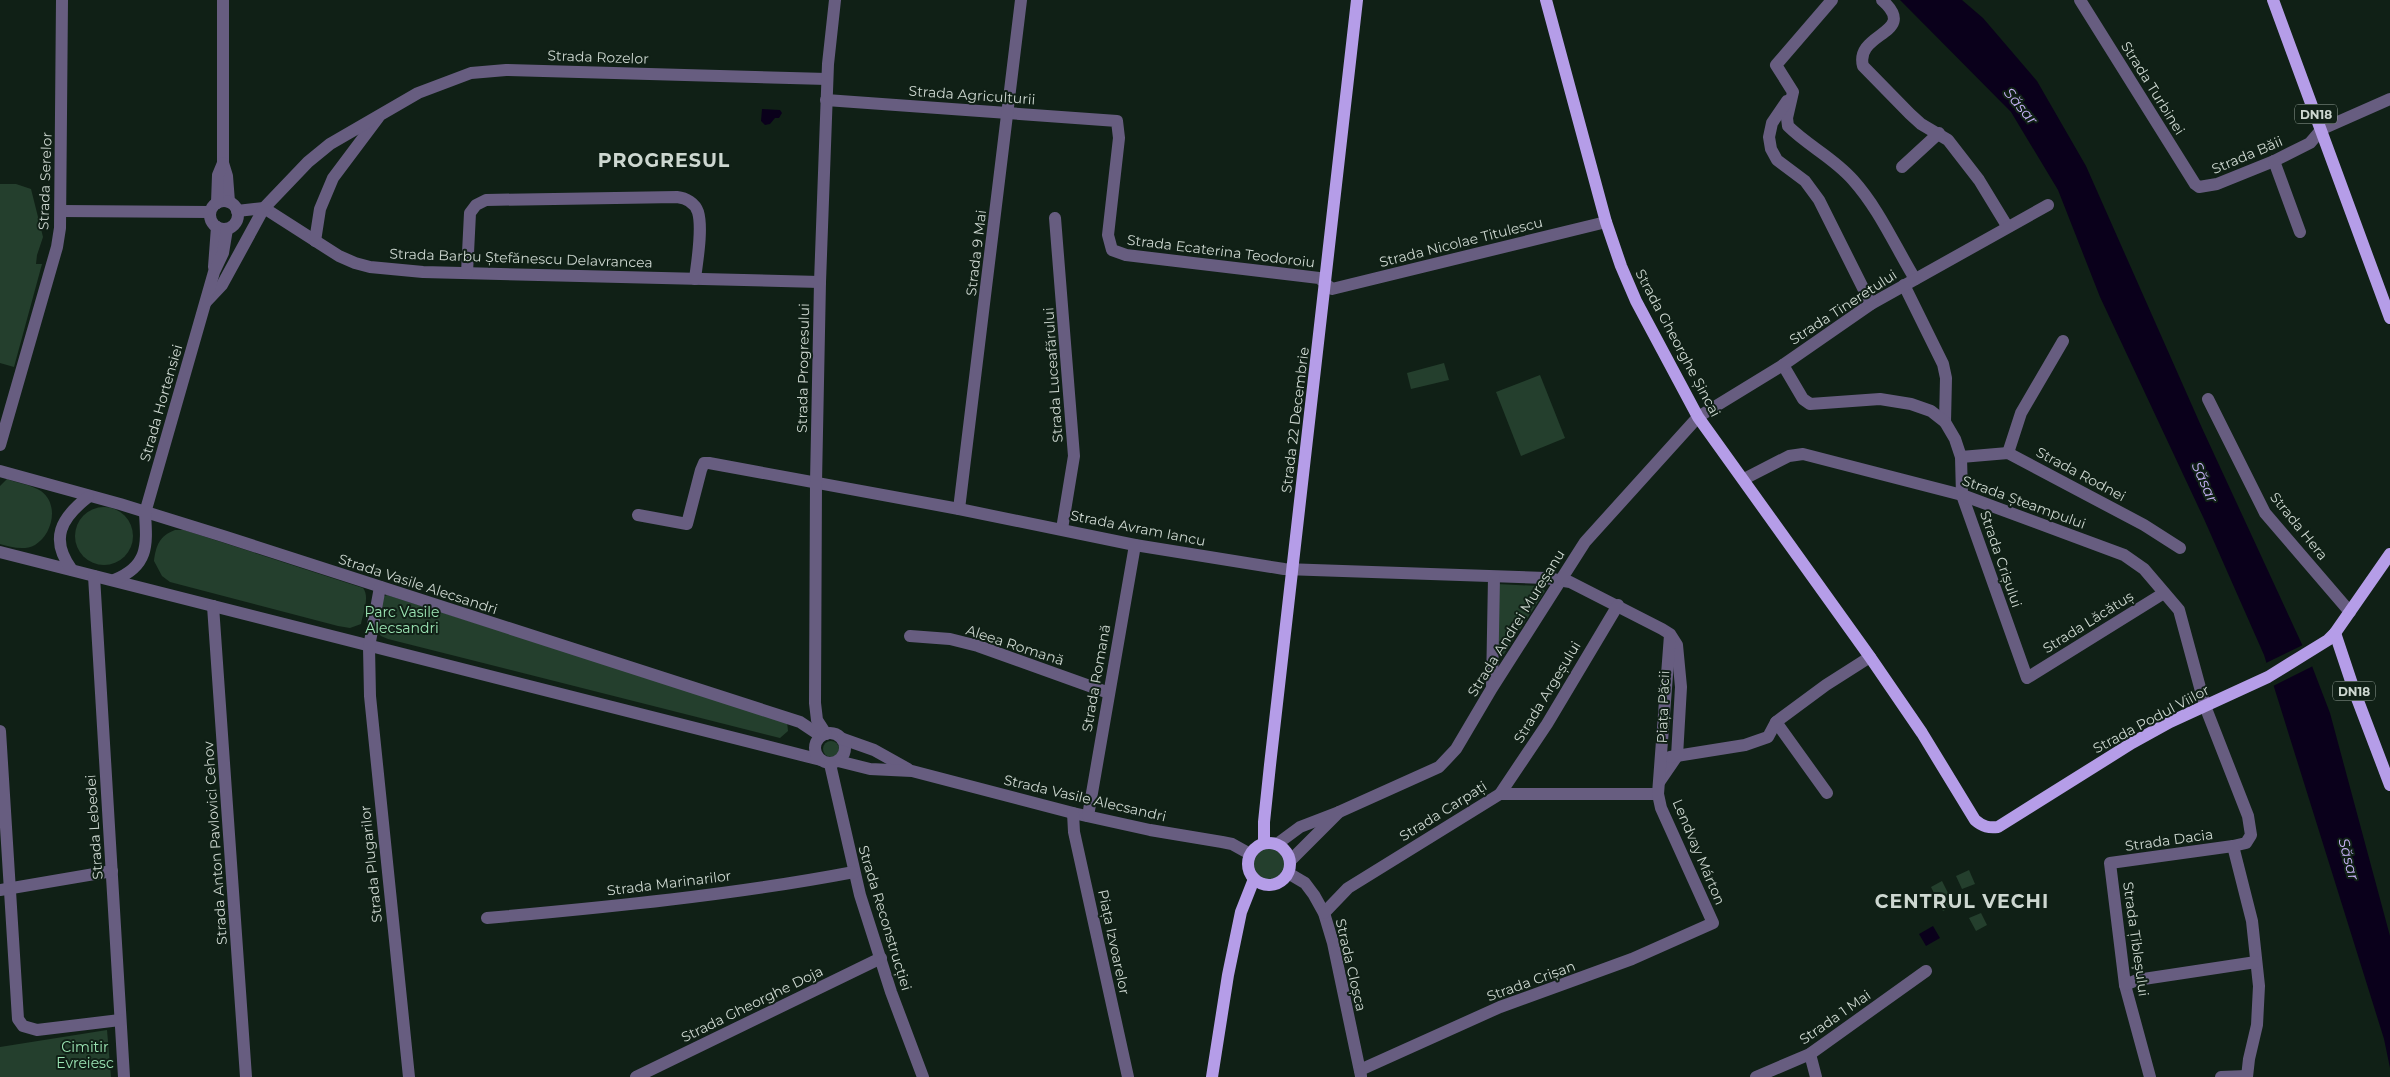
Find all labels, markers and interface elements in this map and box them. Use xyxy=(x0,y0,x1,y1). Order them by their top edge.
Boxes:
street label: Strada Turbinei xyxy=(2117,38,2189,138)
street label: Strada Rozelor xyxy=(547,46,649,68)
street label: Strada Agriculturii xyxy=(908,82,1036,108)
water label: Săsar xyxy=(2000,83,2043,129)
road number: DN18 xyxy=(2295,105,2337,124)
street label: Strada Serelor xyxy=(34,131,56,230)
street label: Strada Băii xyxy=(2209,132,2285,178)
district label: PROGRESUL xyxy=(598,149,730,172)
street label: Strada 9 Mai xyxy=(962,209,990,297)
street label: Strada Nicolae Titulescu xyxy=(1377,213,1545,271)
street label: Strada Ecaterina Teodoroiu xyxy=(1126,231,1316,271)
street label: Strada Barbu Ștefănescu Delavrancea xyxy=(389,244,653,273)
street label: Strada Gheorghe Șincai xyxy=(1630,266,1725,420)
street label: Strada Tineretului xyxy=(1786,266,1900,348)
street label: Strada Progresului xyxy=(793,303,813,433)
street label: Strada Luceafărului xyxy=(1039,307,1067,443)
street label: Strada Hortensiei xyxy=(136,342,186,464)
street label: Strada 22 Decembrie xyxy=(1277,346,1313,494)
street label: Strada Rodnei xyxy=(2033,443,2129,505)
water label: Săsar xyxy=(2188,459,2223,506)
street label: Strada Șteampului xyxy=(1959,471,2088,534)
street label: Strada Hera xyxy=(2266,488,2332,564)
street label: Strada Avram Iancu xyxy=(1069,506,1207,550)
street label: Strada Crișului xyxy=(1975,508,2026,610)
street label: Strada Andrei Mureșanu xyxy=(1463,546,1570,700)
street label: Strada Vasile Alecsandri xyxy=(336,550,500,618)
street label: Strada Lăcătuș xyxy=(2039,587,2137,658)
park label: Parc Vasile Alecsandri xyxy=(364,603,440,637)
street label: Aleea Romană xyxy=(964,621,1066,669)
street label: Strada Romană xyxy=(1078,623,1114,733)
street label: Strada Argeșului xyxy=(1509,638,1585,747)
street label: Piața Păcii xyxy=(1653,670,1674,744)
street label: Strada Podul Viilor xyxy=(2090,681,2213,757)
road number: DN18 xyxy=(2333,681,2375,700)
street label: Strada Anton Pavlovici Cehov xyxy=(199,740,231,945)
street label: Strada Vasile Alecsandri xyxy=(1002,771,1168,825)
street label: Strada Lebedei xyxy=(81,774,107,880)
street label: Strada Carpați xyxy=(1396,777,1491,846)
street label: Lendvay Márton xyxy=(1669,796,1729,908)
street label: Strada Plugarilor xyxy=(356,804,386,923)
street label: Strada Dacia xyxy=(2124,825,2214,855)
water label: Săsar xyxy=(2334,836,2364,883)
street label: Strada Reconstrucției xyxy=(853,843,916,993)
street label: Strada Marinarilor xyxy=(606,866,733,900)
street label: Strada Țibleșului xyxy=(2118,880,2153,998)
street label: Piața Izvoarelor xyxy=(1093,888,1134,997)
district label: CENTRUL VECHI xyxy=(1875,890,2049,913)
street label: Strada Cloșca xyxy=(1331,917,1370,1013)
street label: Strada Crișan xyxy=(1484,957,1578,1006)
street label: Strada Gheorghe Doja xyxy=(678,962,826,1046)
street label: Strada 1 Mai xyxy=(1796,986,1874,1048)
park label: Cimitir Evreiesc xyxy=(56,1038,114,1072)

